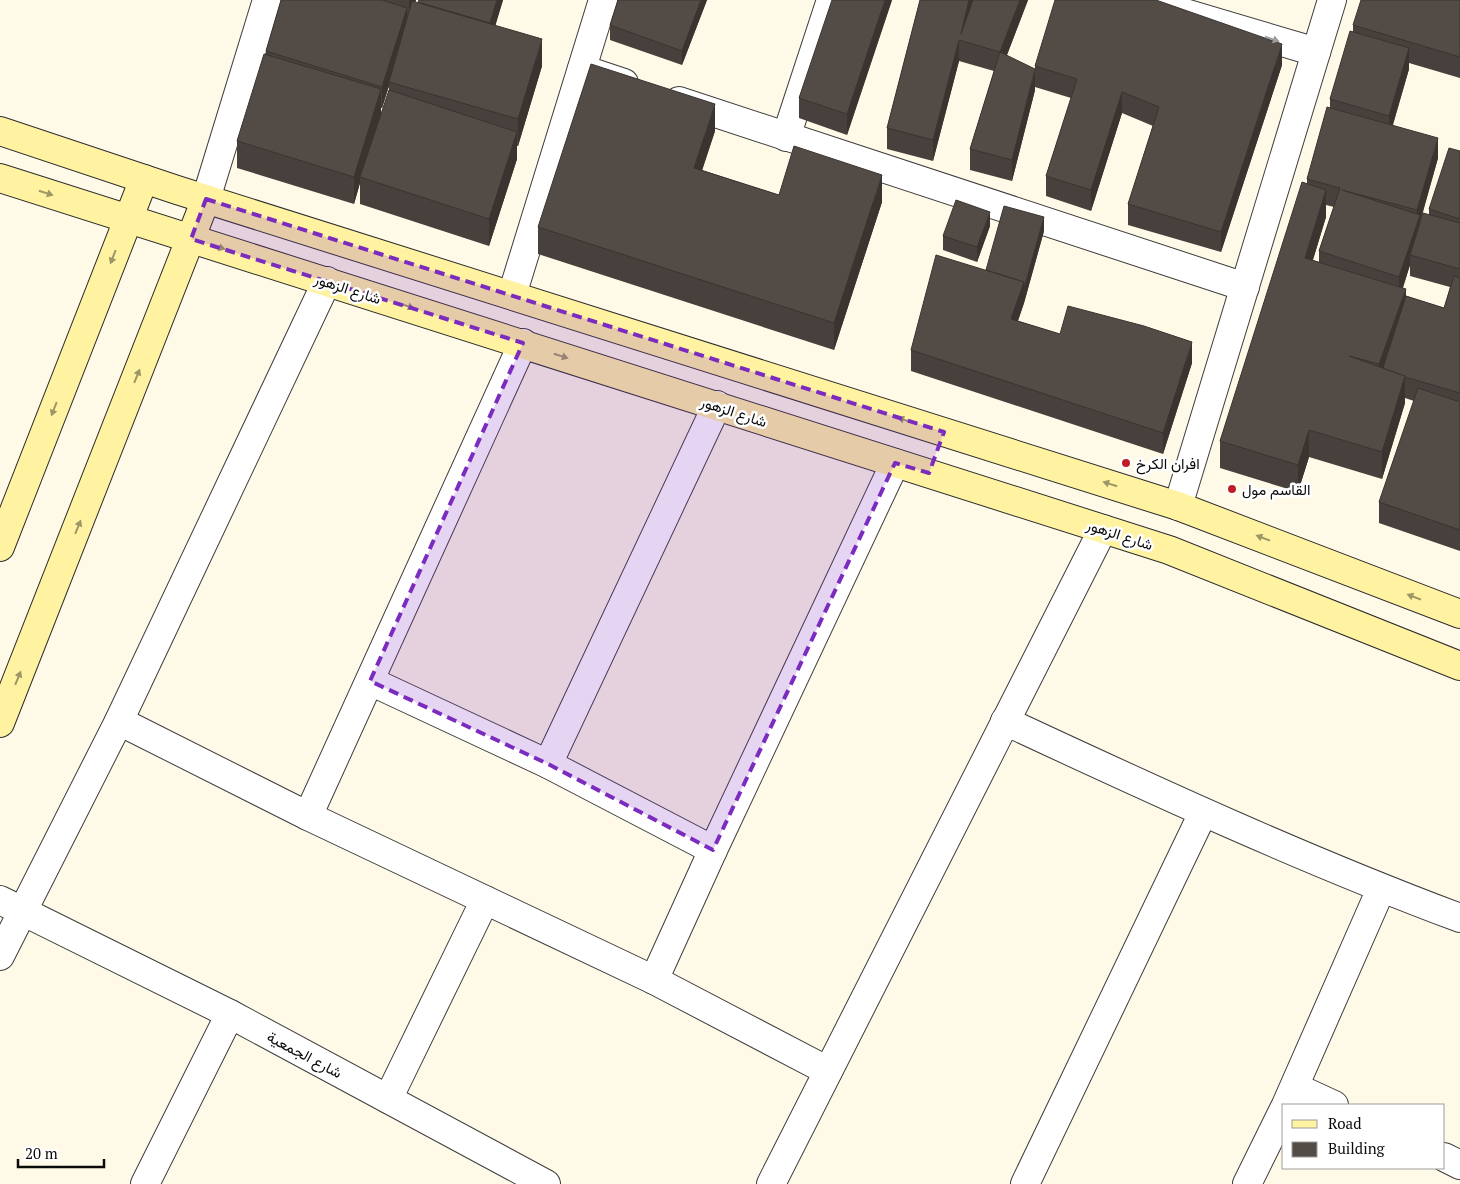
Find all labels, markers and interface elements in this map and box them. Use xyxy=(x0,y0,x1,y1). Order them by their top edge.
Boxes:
one-way arrow xyxy=(1264,36,1279,44)
one-way arrow xyxy=(39,190,54,198)
one-way arrow xyxy=(211,244,226,252)
one-way arrow xyxy=(109,250,117,265)
street label: شارع الزهور xyxy=(311,268,384,310)
one-way arrow xyxy=(399,303,414,311)
one-way arrow xyxy=(554,352,569,360)
one-way arrow xyxy=(133,368,141,383)
street label: شارع الزهور xyxy=(697,391,770,433)
one-way arrow xyxy=(50,402,58,417)
one-way arrow xyxy=(897,415,912,423)
place label: افران الكرخ xyxy=(1136,453,1200,475)
marker: افران الكرخ xyxy=(1120,457,1132,469)
place label: القاسم مول xyxy=(1242,479,1310,500)
one-way arrow xyxy=(1102,480,1117,488)
marker: القاسم مول xyxy=(1226,483,1238,495)
street label: شارع الزهور xyxy=(1083,514,1156,556)
one-way arrow xyxy=(74,520,82,534)
one-way arrow xyxy=(1256,534,1270,542)
one-way arrow xyxy=(1407,592,1422,600)
one-way arrow xyxy=(14,670,22,685)
street label: شارع الجمعية xyxy=(263,1026,346,1084)
legend xyxy=(1282,1104,1445,1169)
text: Road xyxy=(1328,1113,1361,1133)
scale bar xyxy=(18,1136,104,1168)
text: Building xyxy=(1328,1138,1386,1158)
text: 20 m xyxy=(25,1143,58,1163)

